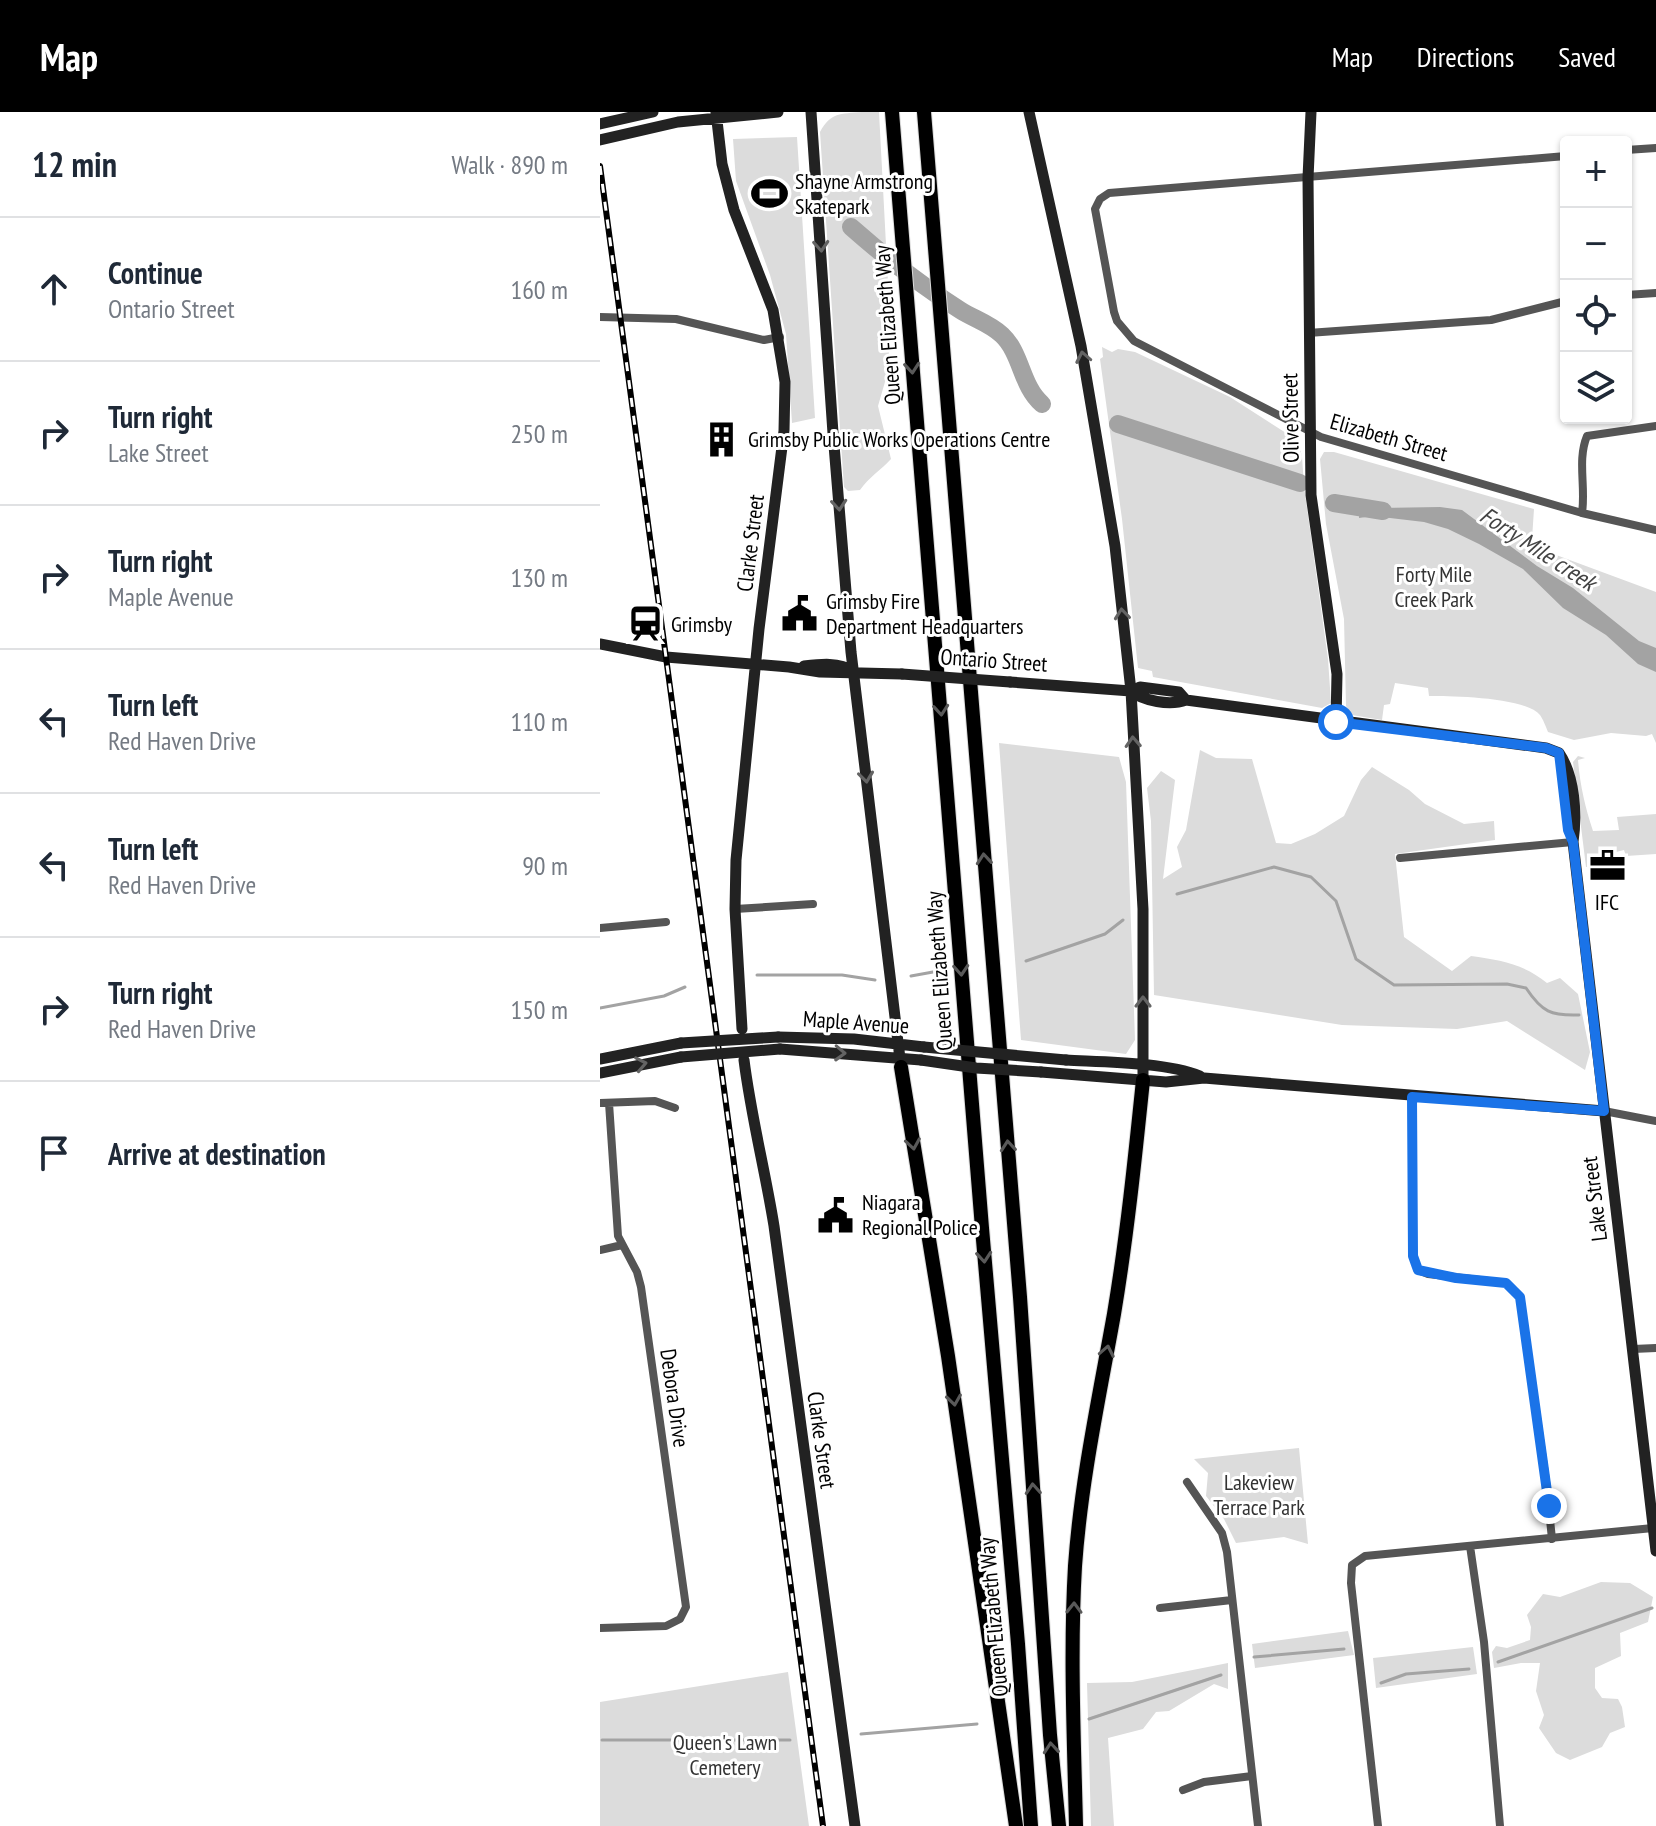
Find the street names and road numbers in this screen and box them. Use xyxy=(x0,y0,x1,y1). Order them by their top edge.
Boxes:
street label: Queen Elizabeth Way xyxy=(867,244,907,406)
street label: Olive Street xyxy=(1275,373,1305,463)
street label: Elizabeth Street xyxy=(1327,407,1451,467)
street label: Clarke Street xyxy=(730,493,770,593)
street label: Ontario Street xyxy=(940,642,1048,678)
street label: Queen Elizabeth Way xyxy=(919,890,959,1052)
street label: Maple Avenue xyxy=(802,1004,910,1040)
street label: Lake Street xyxy=(1575,1155,1613,1243)
street label: Debora Drive xyxy=(654,1347,696,1449)
street label: Clarke Street xyxy=(801,1390,843,1490)
street label: Queen Elizabeth Way xyxy=(972,1535,1014,1698)

